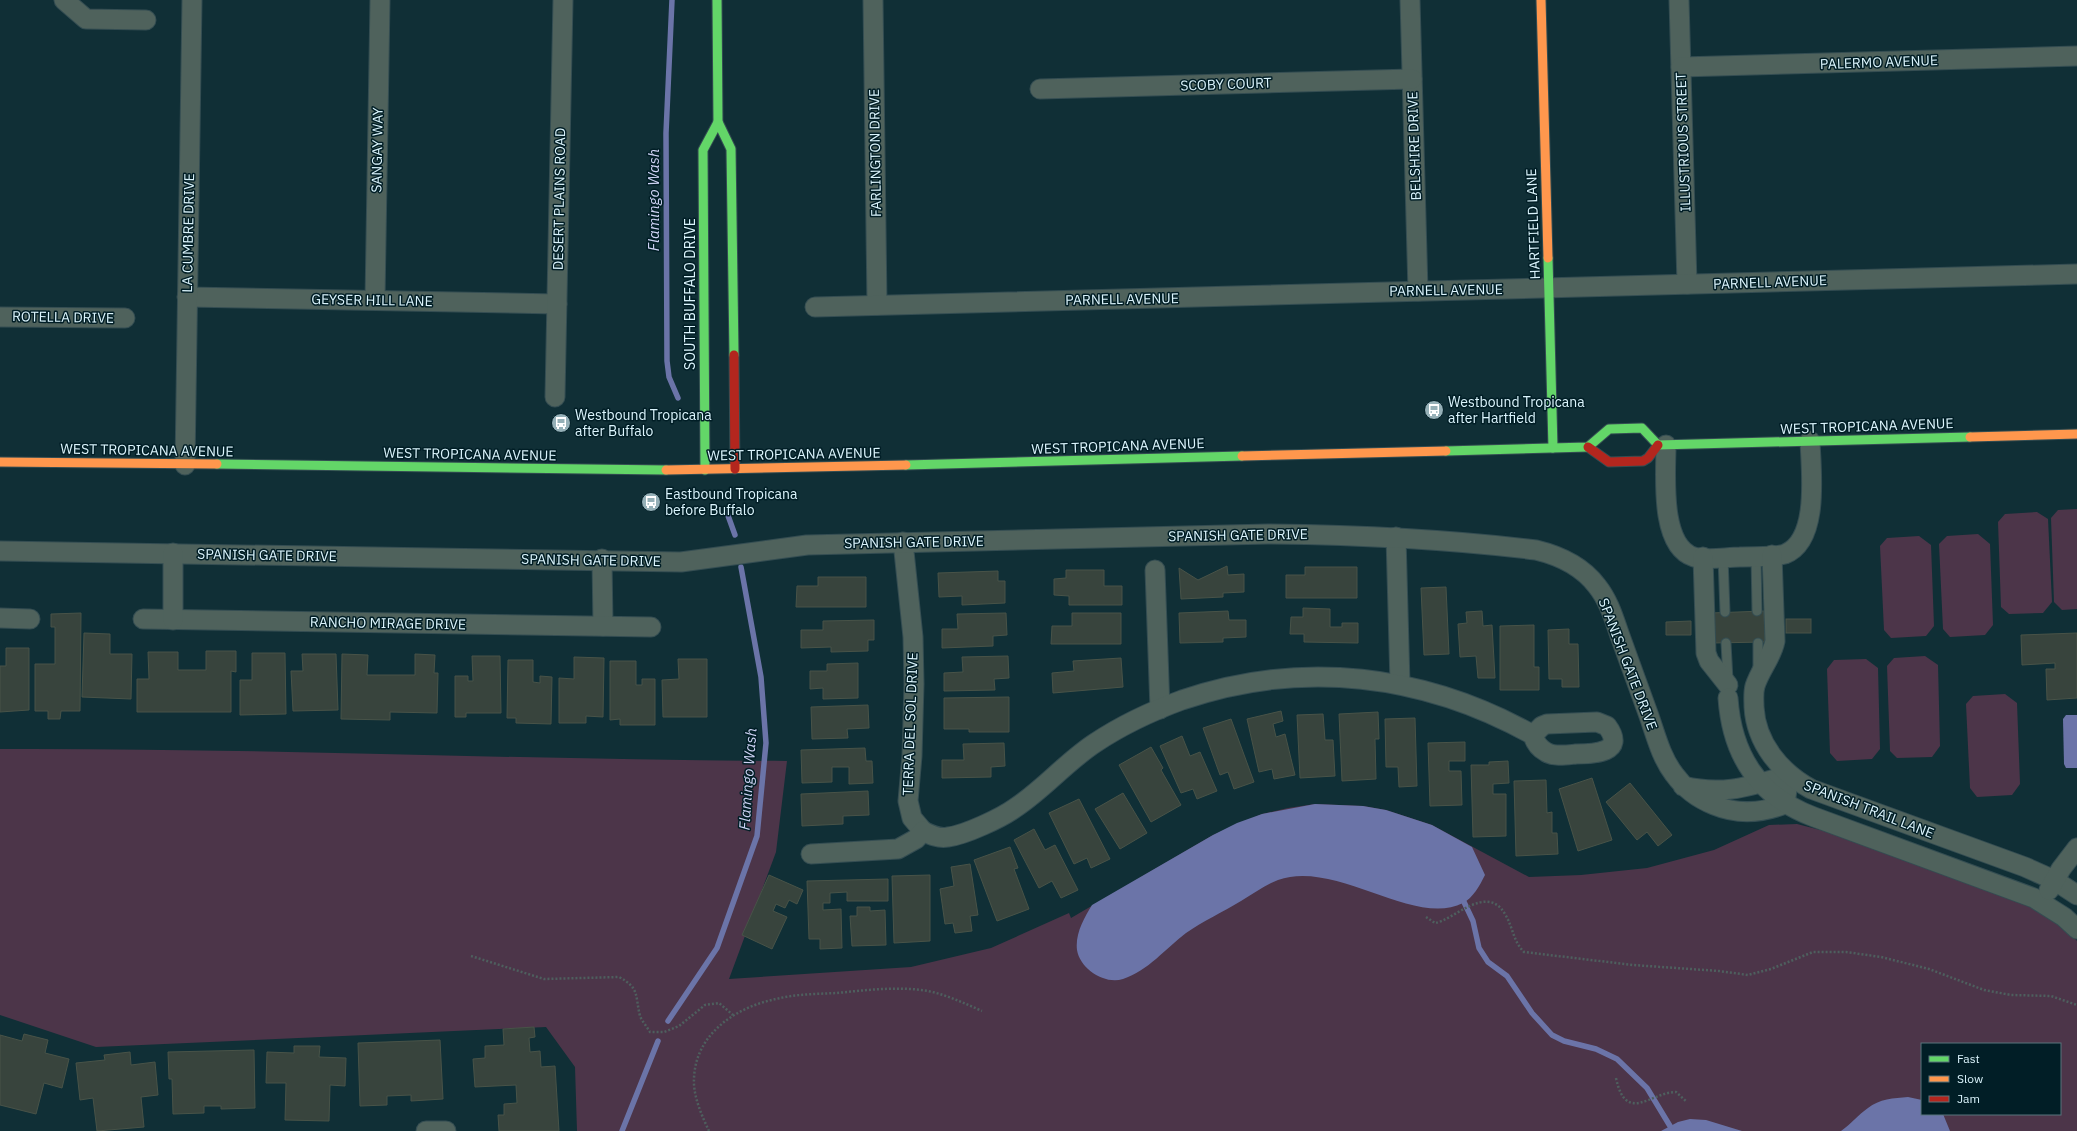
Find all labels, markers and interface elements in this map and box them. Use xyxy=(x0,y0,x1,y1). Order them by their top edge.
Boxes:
street label: PALERMO AVENUE xyxy=(1820,51,1938,73)
street label: ILLUSTRIOUS STREET xyxy=(1672,72,1694,212)
street label: SCOBY COURT xyxy=(1180,73,1272,95)
street label: FARLINGTON DRIVE xyxy=(865,89,885,217)
street label: BELSHIRE DRIVE xyxy=(1403,91,1425,201)
street label: SANGAY WAY xyxy=(367,106,387,193)
street label: DESERT PLAINS ROAD xyxy=(549,128,569,270)
water label: Flamingo Wash xyxy=(644,149,663,251)
street label: HARTFIELD LANE xyxy=(1522,168,1544,280)
street label: LA CUMBRE DRIVE xyxy=(178,173,198,293)
street label: SOUTH BUFFALO DRIVE xyxy=(681,218,699,370)
street label: PARNELL AVENUE xyxy=(1713,271,1827,293)
street label: PARNELL AVENUE xyxy=(1389,280,1503,300)
street label: PARNELL AVENUE xyxy=(1065,289,1179,309)
street label: GEYSER HILL LANE xyxy=(311,290,433,310)
street label: ROTELLA DRIVE xyxy=(12,307,114,327)
place label: Westbound Tropicana after Hartfield xyxy=(1448,393,1585,427)
bus stop icon: Westbound Tropicana after Hartfield xyxy=(1423,399,1445,421)
place label: Westbound Tropicana after Buffalo xyxy=(575,406,712,440)
bus stop icon: Westbound Tropicana after Buffalo xyxy=(550,412,572,434)
street label: WEST TROPICANA AVENUE xyxy=(1780,414,1954,438)
street label: WEST TROPICANA AVENUE xyxy=(1031,434,1205,458)
street label: WEST TROPICANA AVENUE xyxy=(60,439,234,461)
street label: WEST TROPICANA AVENUE xyxy=(383,443,557,465)
street label: WEST TROPICANA AVENUE xyxy=(707,443,881,465)
place label: Eastbound Tropicana before Buffalo xyxy=(665,485,798,519)
bus stop icon: Eastbound Tropicana before Buffalo xyxy=(640,491,662,513)
street label: SPANISH GATE DRIVE xyxy=(1168,525,1308,545)
street label: SPANISH GATE DRIVE xyxy=(844,532,984,552)
street label: SPANISH GATE DRIVE xyxy=(197,545,337,565)
street label: SPANISH GATE DRIVE xyxy=(521,550,661,570)
street label: SPANISH GATE DRIVE xyxy=(1595,596,1661,732)
street label: RANCHO MIRAGE DRIVE xyxy=(310,613,466,633)
street label: TERRA DEL SOL DRIVE xyxy=(899,652,921,796)
water label: Flamingo Wash xyxy=(734,727,761,831)
street label: SPANISH TRAIL LANE xyxy=(1801,776,1937,842)
legend xyxy=(1921,1043,2061,1115)
text: Fast xyxy=(1957,1051,1980,1066)
text: Slow xyxy=(1957,1071,1983,1086)
text: Jam xyxy=(1957,1091,1980,1106)

